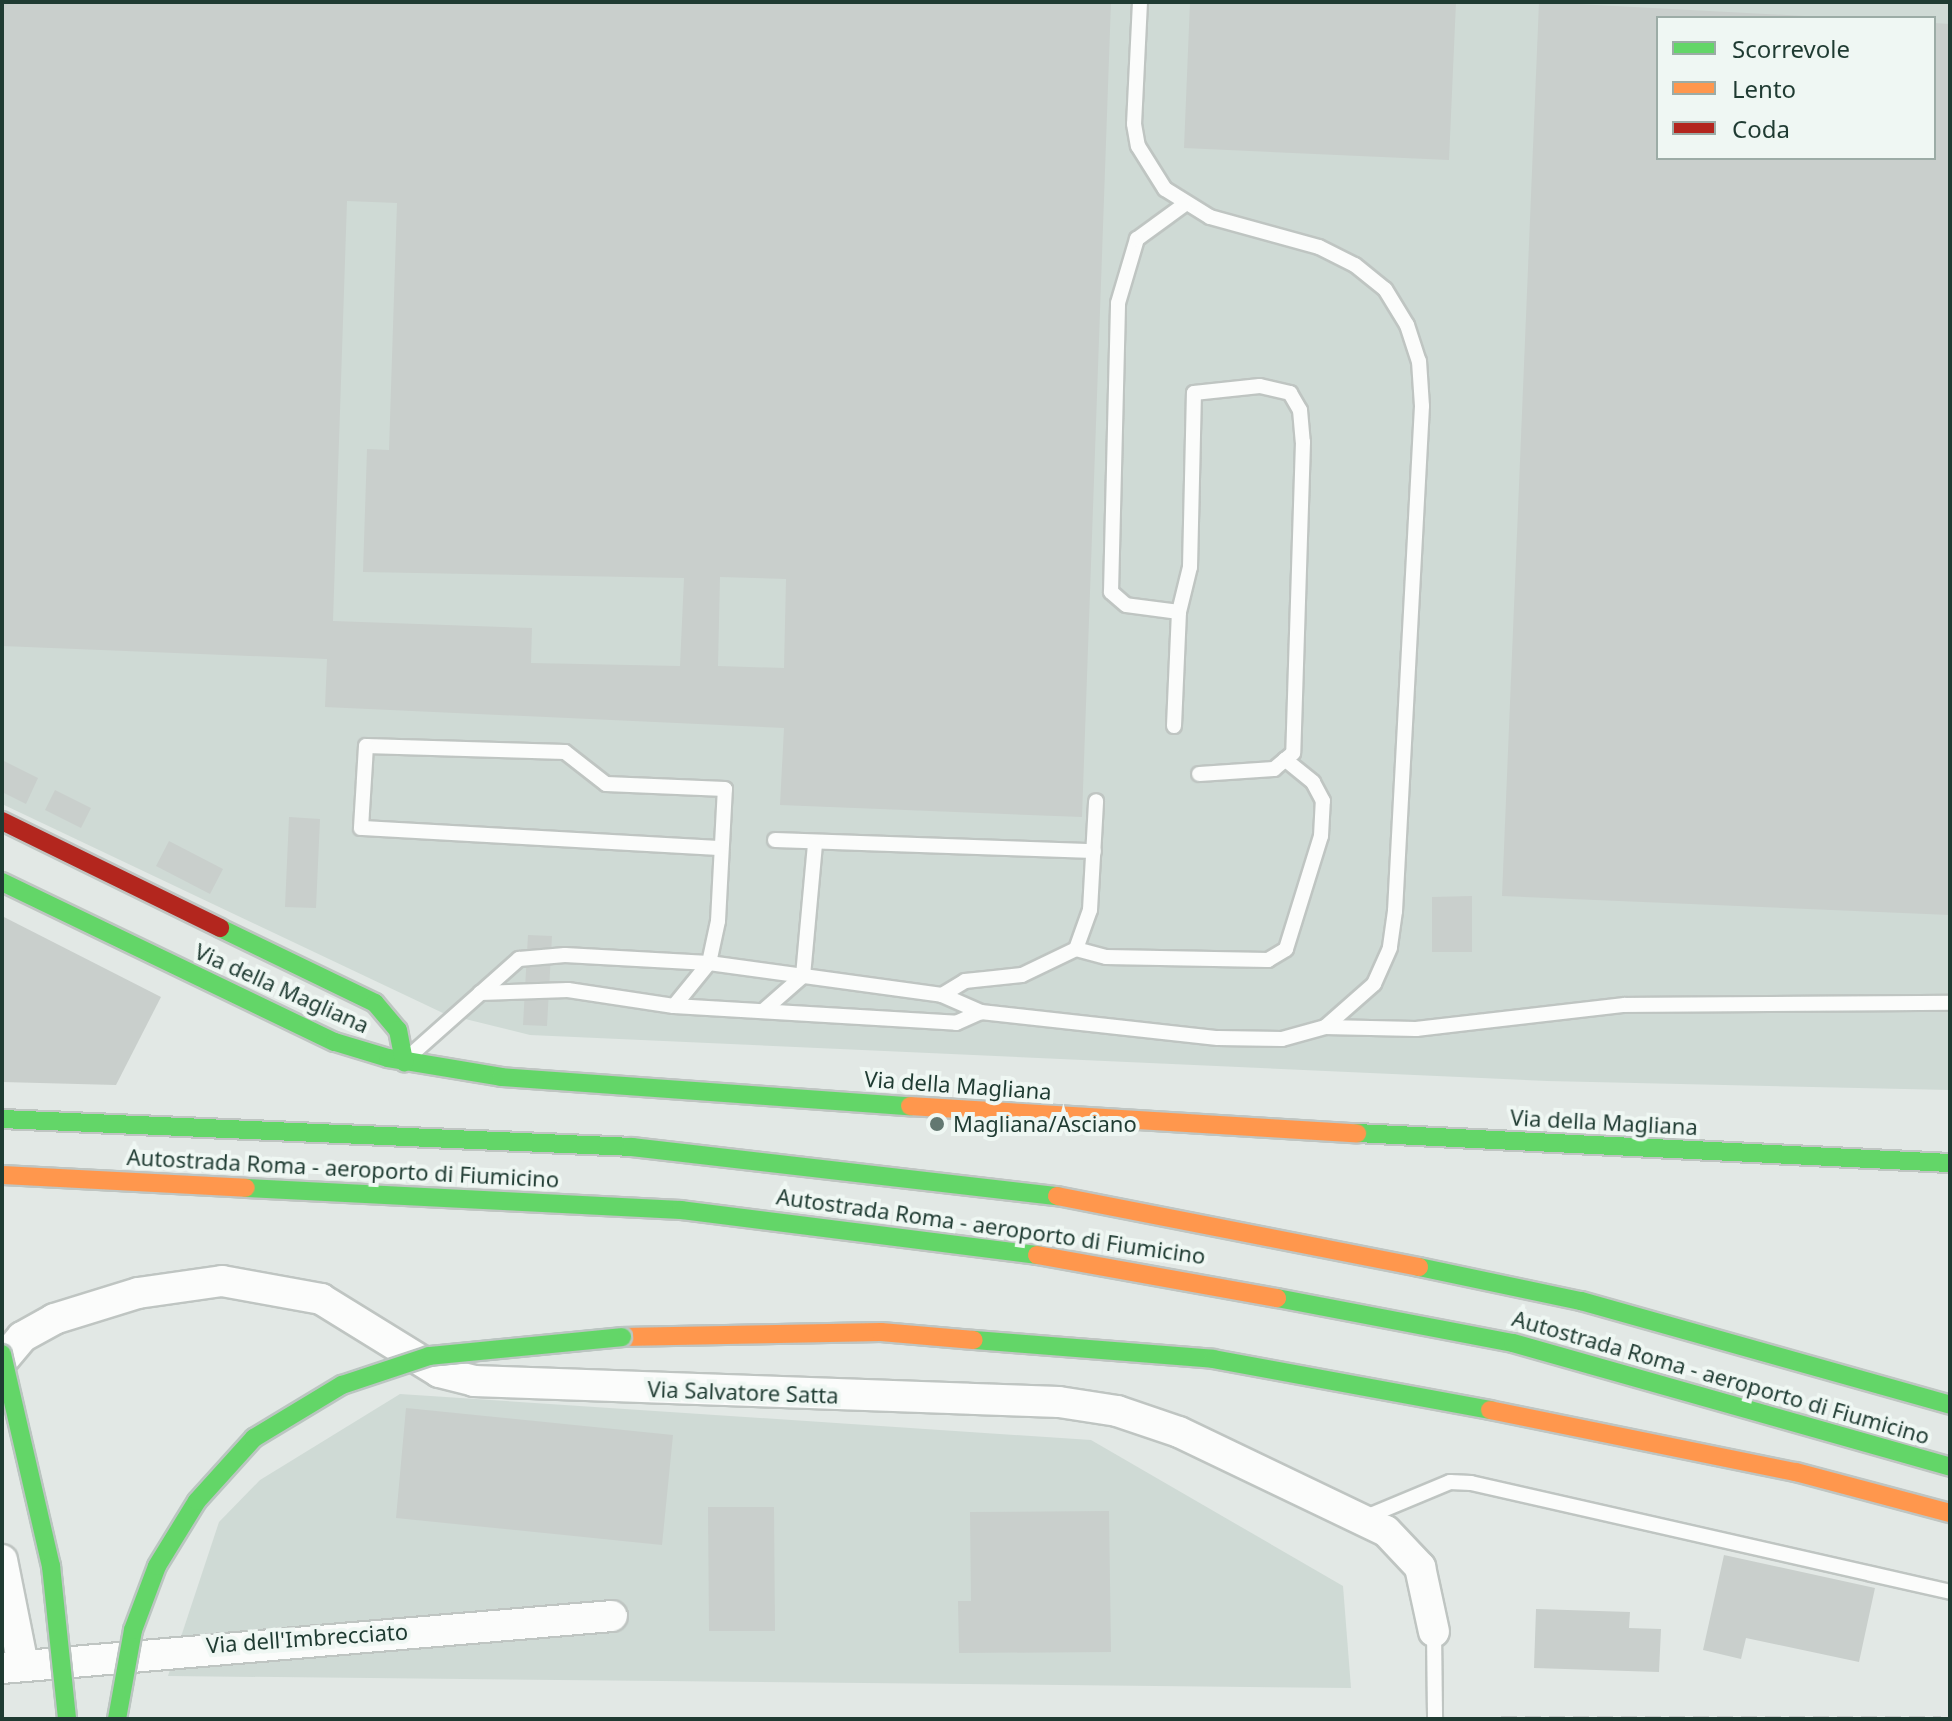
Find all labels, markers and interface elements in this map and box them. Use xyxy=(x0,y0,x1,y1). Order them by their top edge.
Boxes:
legend xyxy=(1656,16,1936,160)
text: Scorrevole xyxy=(1732,32,1850,65)
text: Lento xyxy=(1732,72,1796,105)
text: Coda xyxy=(1732,112,1790,145)
street label: Via della Magliana xyxy=(191,938,373,1038)
street label: Via della Magliana xyxy=(863,1065,1053,1105)
street label: Via della Magliana xyxy=(1510,1104,1698,1140)
place label: Magliana/Asciano xyxy=(953,1111,1137,1137)
marker: Magliana/Asciano xyxy=(928,1115,946,1133)
street label: Autostrada Roma - aeroporto di Fiumicino xyxy=(126,1143,560,1193)
street label: Autostrada Roma - aeroporto di Fiumicino xyxy=(775,1183,1207,1269)
street label: Autostrada Roma - aeroporto di Fiumicino xyxy=(1509,1305,1933,1449)
street label: Via Salvatore Satta xyxy=(647,1375,839,1409)
street label: Via dell'Imbrecciato xyxy=(205,1618,409,1658)

